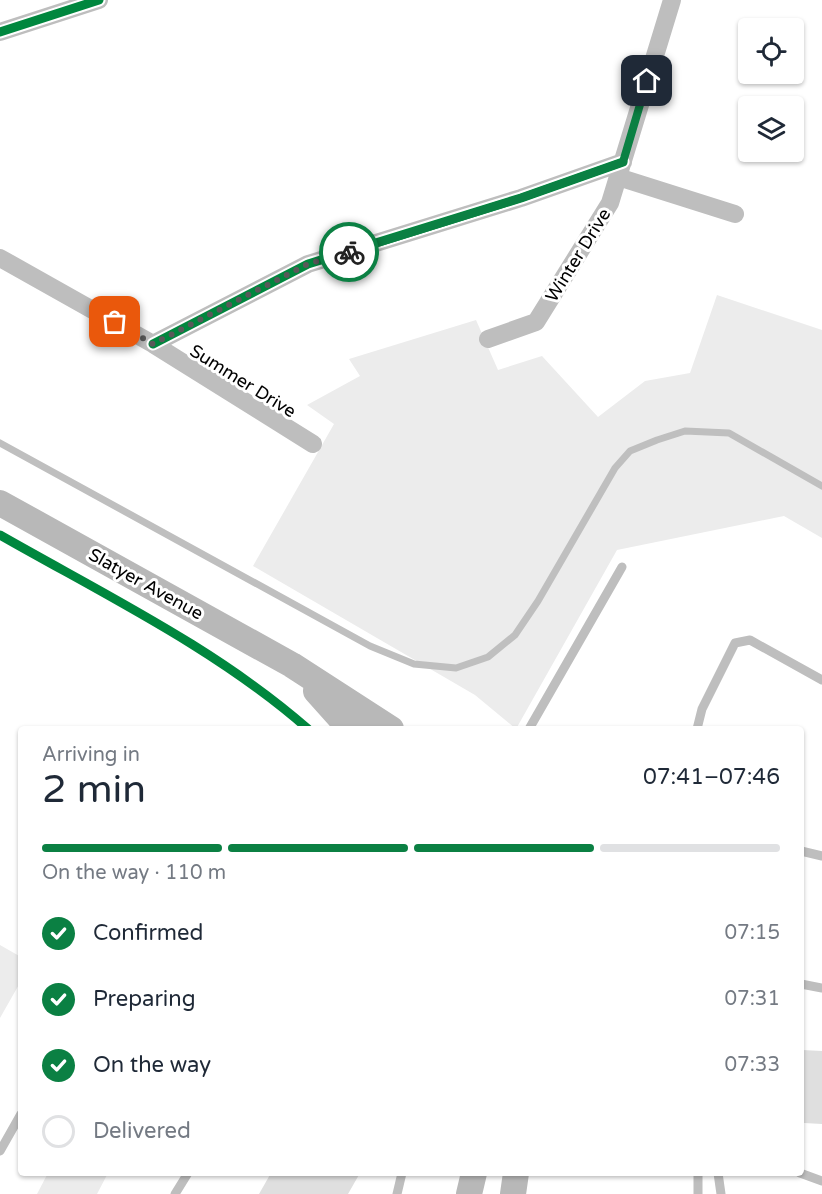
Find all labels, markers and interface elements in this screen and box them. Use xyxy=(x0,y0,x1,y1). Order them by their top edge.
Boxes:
map controls xyxy=(738,18,804,162)
button: locate xyxy=(738,18,804,84)
pin xyxy=(621,55,672,106)
icon: home xyxy=(630,64,663,97)
button: layers xyxy=(738,96,804,162)
street label: Winter Drive xyxy=(541,204,615,306)
courier xyxy=(319,222,379,282)
icon: bike xyxy=(333,236,366,269)
pin xyxy=(89,296,140,347)
icon: bag xyxy=(98,305,131,338)
street label: Summer Drive xyxy=(186,340,300,422)
street label: Slatyer Avenue xyxy=(85,543,207,625)
text: Arriving in xyxy=(42,743,140,767)
text: 07:41–07:46 xyxy=(643,764,780,790)
text: 2 min xyxy=(42,766,146,813)
text: On the way · 110 m xyxy=(42,861,226,885)
icon: check xyxy=(42,917,75,950)
text: Confirmed xyxy=(93,920,203,946)
text: 07:15 xyxy=(725,921,780,945)
icon: check xyxy=(42,983,75,1016)
text: Preparing xyxy=(93,986,196,1012)
text: 07:31 xyxy=(725,987,780,1011)
icon: check xyxy=(42,1049,75,1082)
text: On the way xyxy=(93,1052,211,1078)
text: 07:33 xyxy=(725,1053,780,1077)
text: Delivered xyxy=(93,1118,191,1144)

